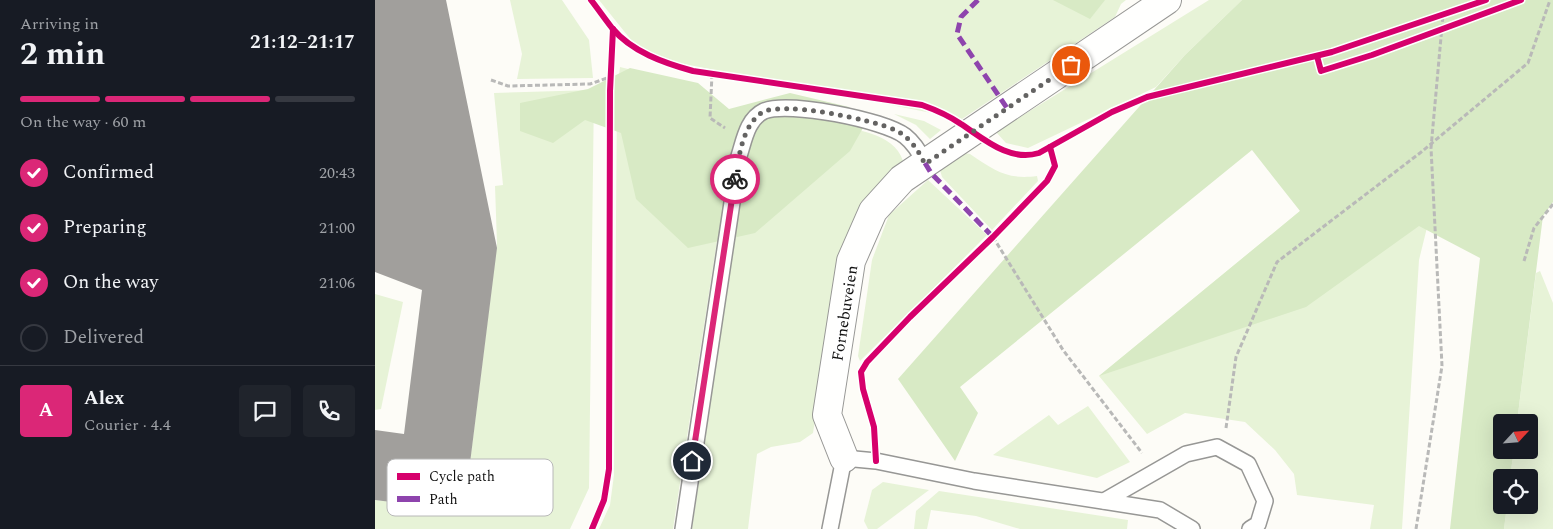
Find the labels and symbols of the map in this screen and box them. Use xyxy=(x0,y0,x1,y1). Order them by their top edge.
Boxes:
pin xyxy=(1050,44,1092,86)
courier xyxy=(710,154,760,204)
street label: Fornebuveien xyxy=(826,263,864,363)
north arrow xyxy=(1493,414,1537,459)
pin xyxy=(671,440,713,482)
legend xyxy=(387,459,553,516)
text: Cycle path xyxy=(429,466,495,487)
text: Path xyxy=(429,489,458,510)

